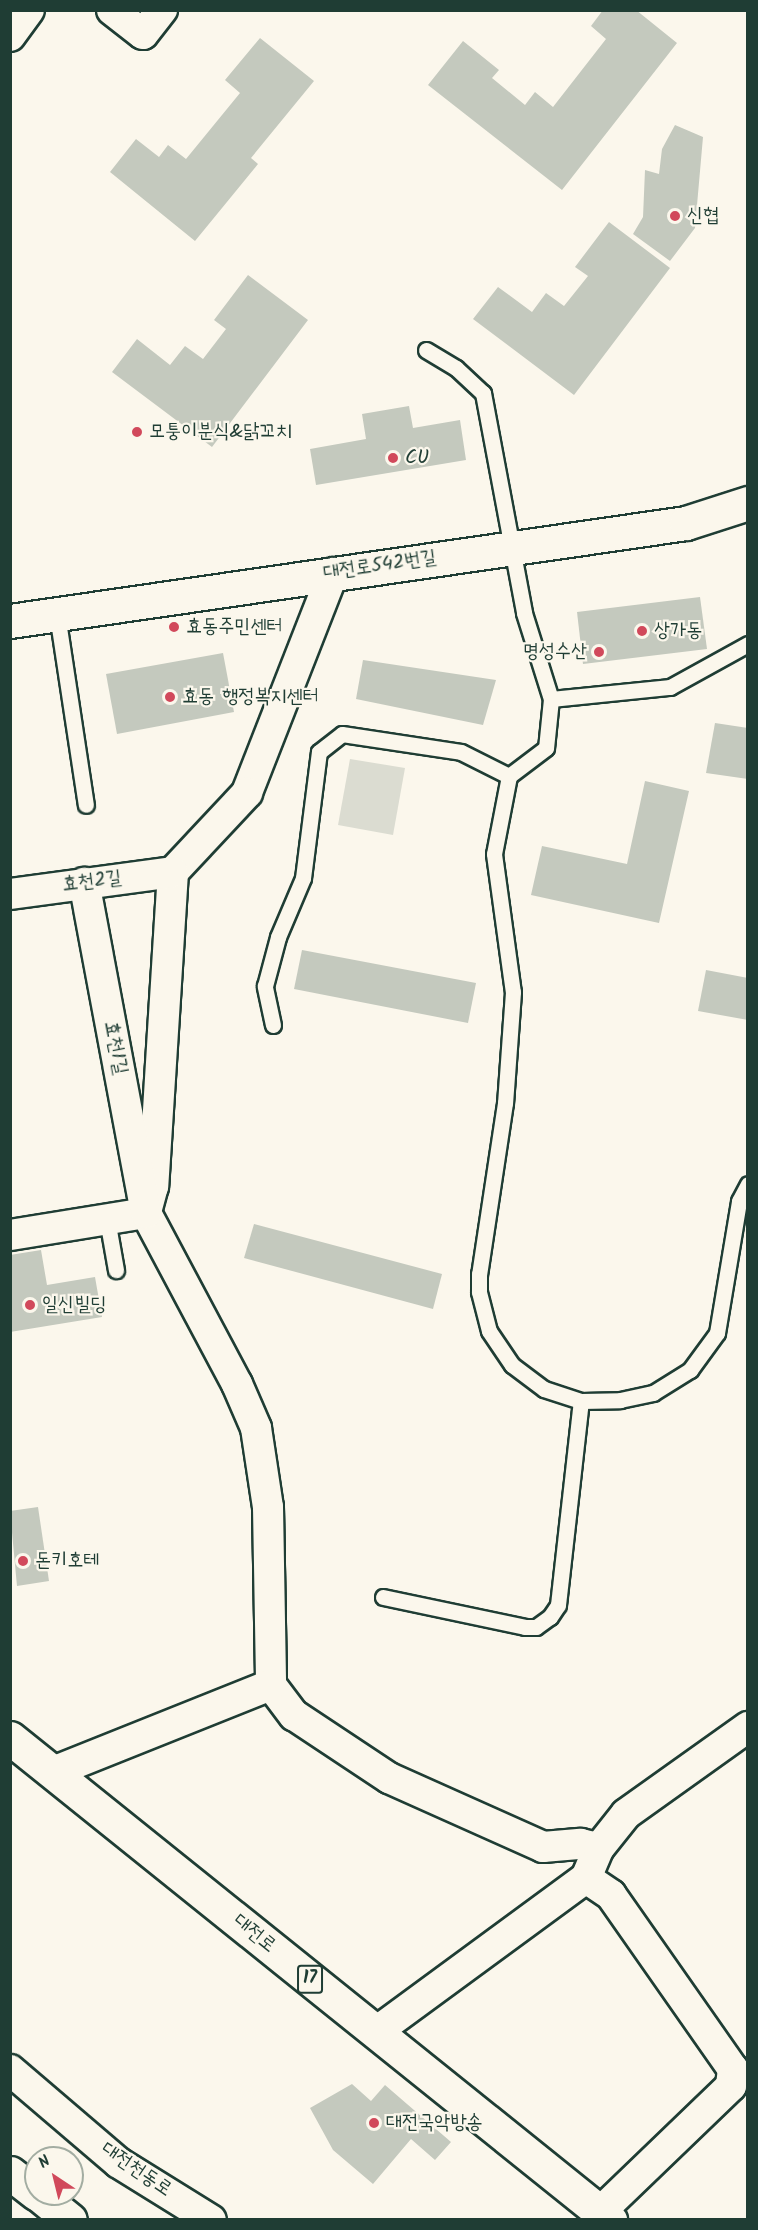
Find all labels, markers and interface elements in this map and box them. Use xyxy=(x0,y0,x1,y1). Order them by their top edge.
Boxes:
place label: 신협 xyxy=(687,204,719,228)
marker: 신협 xyxy=(668,209,682,223)
place label: 모퉁이분식&닭꼬치 xyxy=(149,420,292,444)
marker: 모퉁이분식&닭꼬치 xyxy=(130,425,144,439)
place label: CU xyxy=(405,446,429,470)
marker: CU xyxy=(386,451,400,465)
street label: 대전로542번길 xyxy=(322,546,438,586)
place label: 효동주민센터 xyxy=(186,615,283,639)
place label: 상가동 xyxy=(654,619,702,643)
marker: 효동주민센터 xyxy=(167,620,181,634)
marker: 상가동 xyxy=(635,624,649,638)
place label: 명성수산 xyxy=(523,640,587,664)
marker: 명성수산 xyxy=(592,645,606,659)
place label: 효동 행정복지센터 xyxy=(182,685,319,709)
marker: 효동 행정복지센터 xyxy=(163,690,177,704)
street label: 효천2길 xyxy=(61,866,123,898)
street label: 효천1길 xyxy=(98,1019,132,1077)
place label: 일신빌딩 xyxy=(42,1293,106,1317)
marker: 일신빌딩 xyxy=(23,1298,37,1312)
place label: 돈키호테 xyxy=(35,1549,99,1573)
marker: 돈키호테 xyxy=(16,1554,30,1568)
street label: 대전로 xyxy=(228,1909,280,1959)
road number: 17 xyxy=(296,1964,324,1994)
place label: 대전국악방송 xyxy=(386,2111,483,2135)
marker: 대전국악방송 xyxy=(367,2116,381,2130)
street label: 대전천동로 xyxy=(96,2138,176,2202)
north arrow xyxy=(24,2146,84,2206)
text: N xyxy=(33,2149,56,2176)

